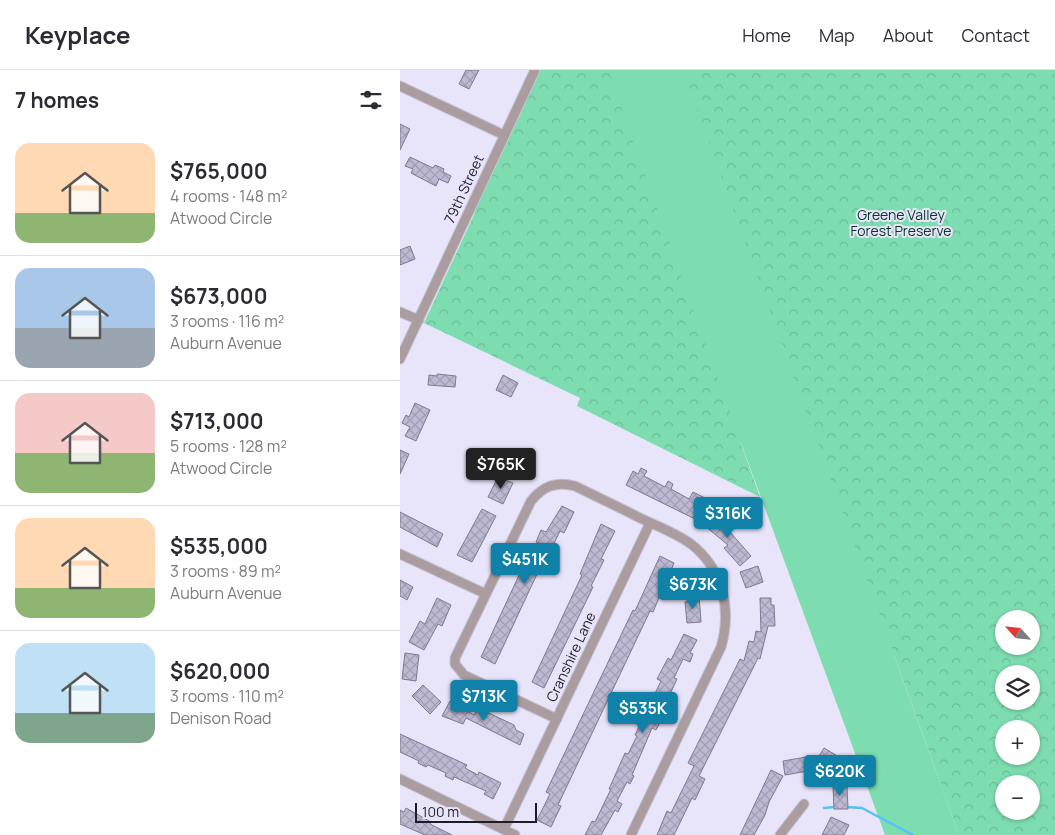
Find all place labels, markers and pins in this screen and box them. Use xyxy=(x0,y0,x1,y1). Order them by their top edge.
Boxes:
pin: $765K xyxy=(466,448,536,490)
pin: $316K xyxy=(693,496,763,539)
pin: $451K xyxy=(490,542,560,585)
pin: $673K xyxy=(658,568,728,610)
pin: $713K xyxy=(449,680,519,722)
pin: $535K xyxy=(608,692,678,734)
pin: $620K xyxy=(805,754,875,797)

